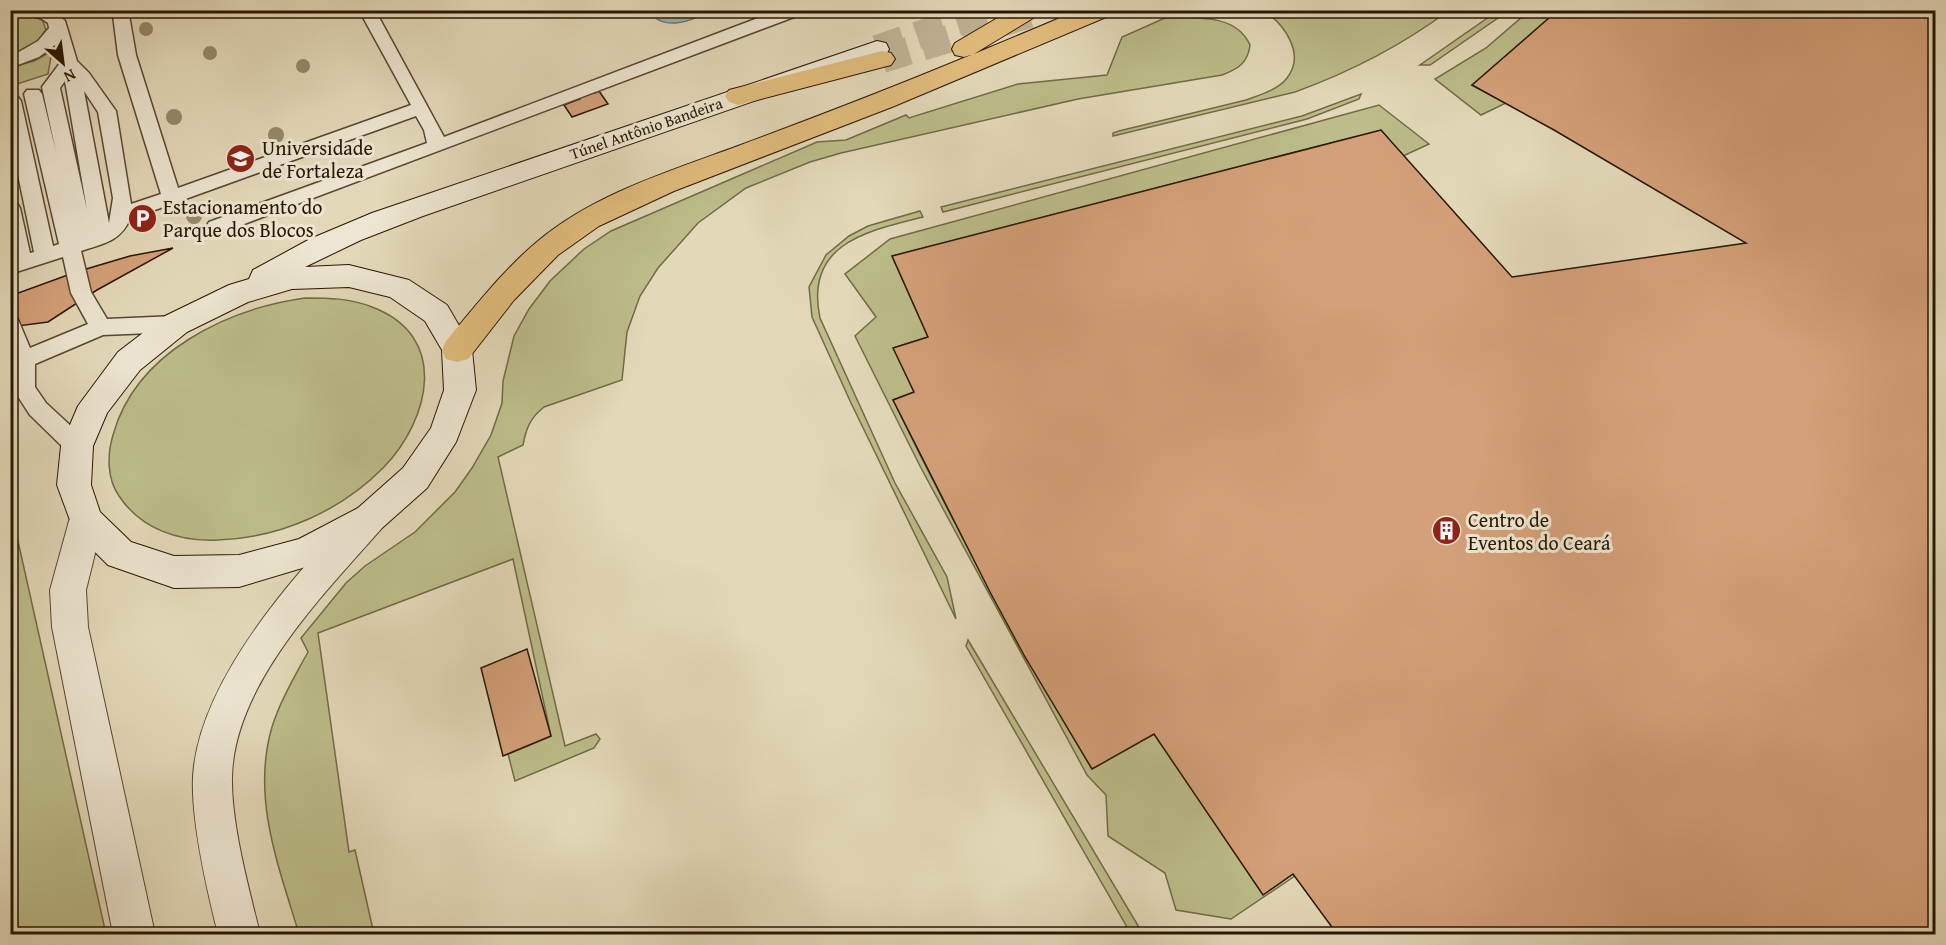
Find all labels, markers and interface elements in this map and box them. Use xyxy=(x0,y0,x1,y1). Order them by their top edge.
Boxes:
north arrow xyxy=(33,33,93,93)
text: N xyxy=(59,63,80,89)
street label: Túnel Antônio Bandeira xyxy=(566,90,726,165)
place label: Universidade de Fortaleza xyxy=(262,133,373,185)
school or university icon: Universidade de Fortaleza xyxy=(225,143,257,175)
place label: Estacionamento do Parque dos Blocos xyxy=(163,192,322,244)
parking icon: Estacionamento do Parque dos Blocos xyxy=(126,202,158,234)
place label: Centro de Eventos do Ceará xyxy=(1468,505,1611,557)
building icon: Centro de Eventos do Ceará xyxy=(1431,515,1463,547)

